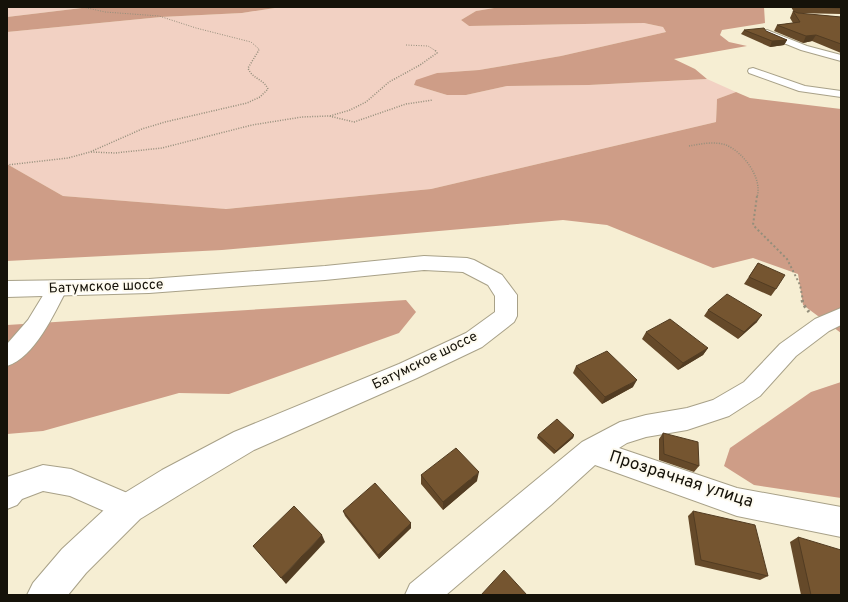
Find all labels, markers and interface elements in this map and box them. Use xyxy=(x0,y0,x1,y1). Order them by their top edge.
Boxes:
street label: Батумское шоссе xyxy=(48,276,164,298)
street label: Батумское шоссе xyxy=(370,328,480,394)
street label: Прозрачная улица xyxy=(606,446,756,514)

